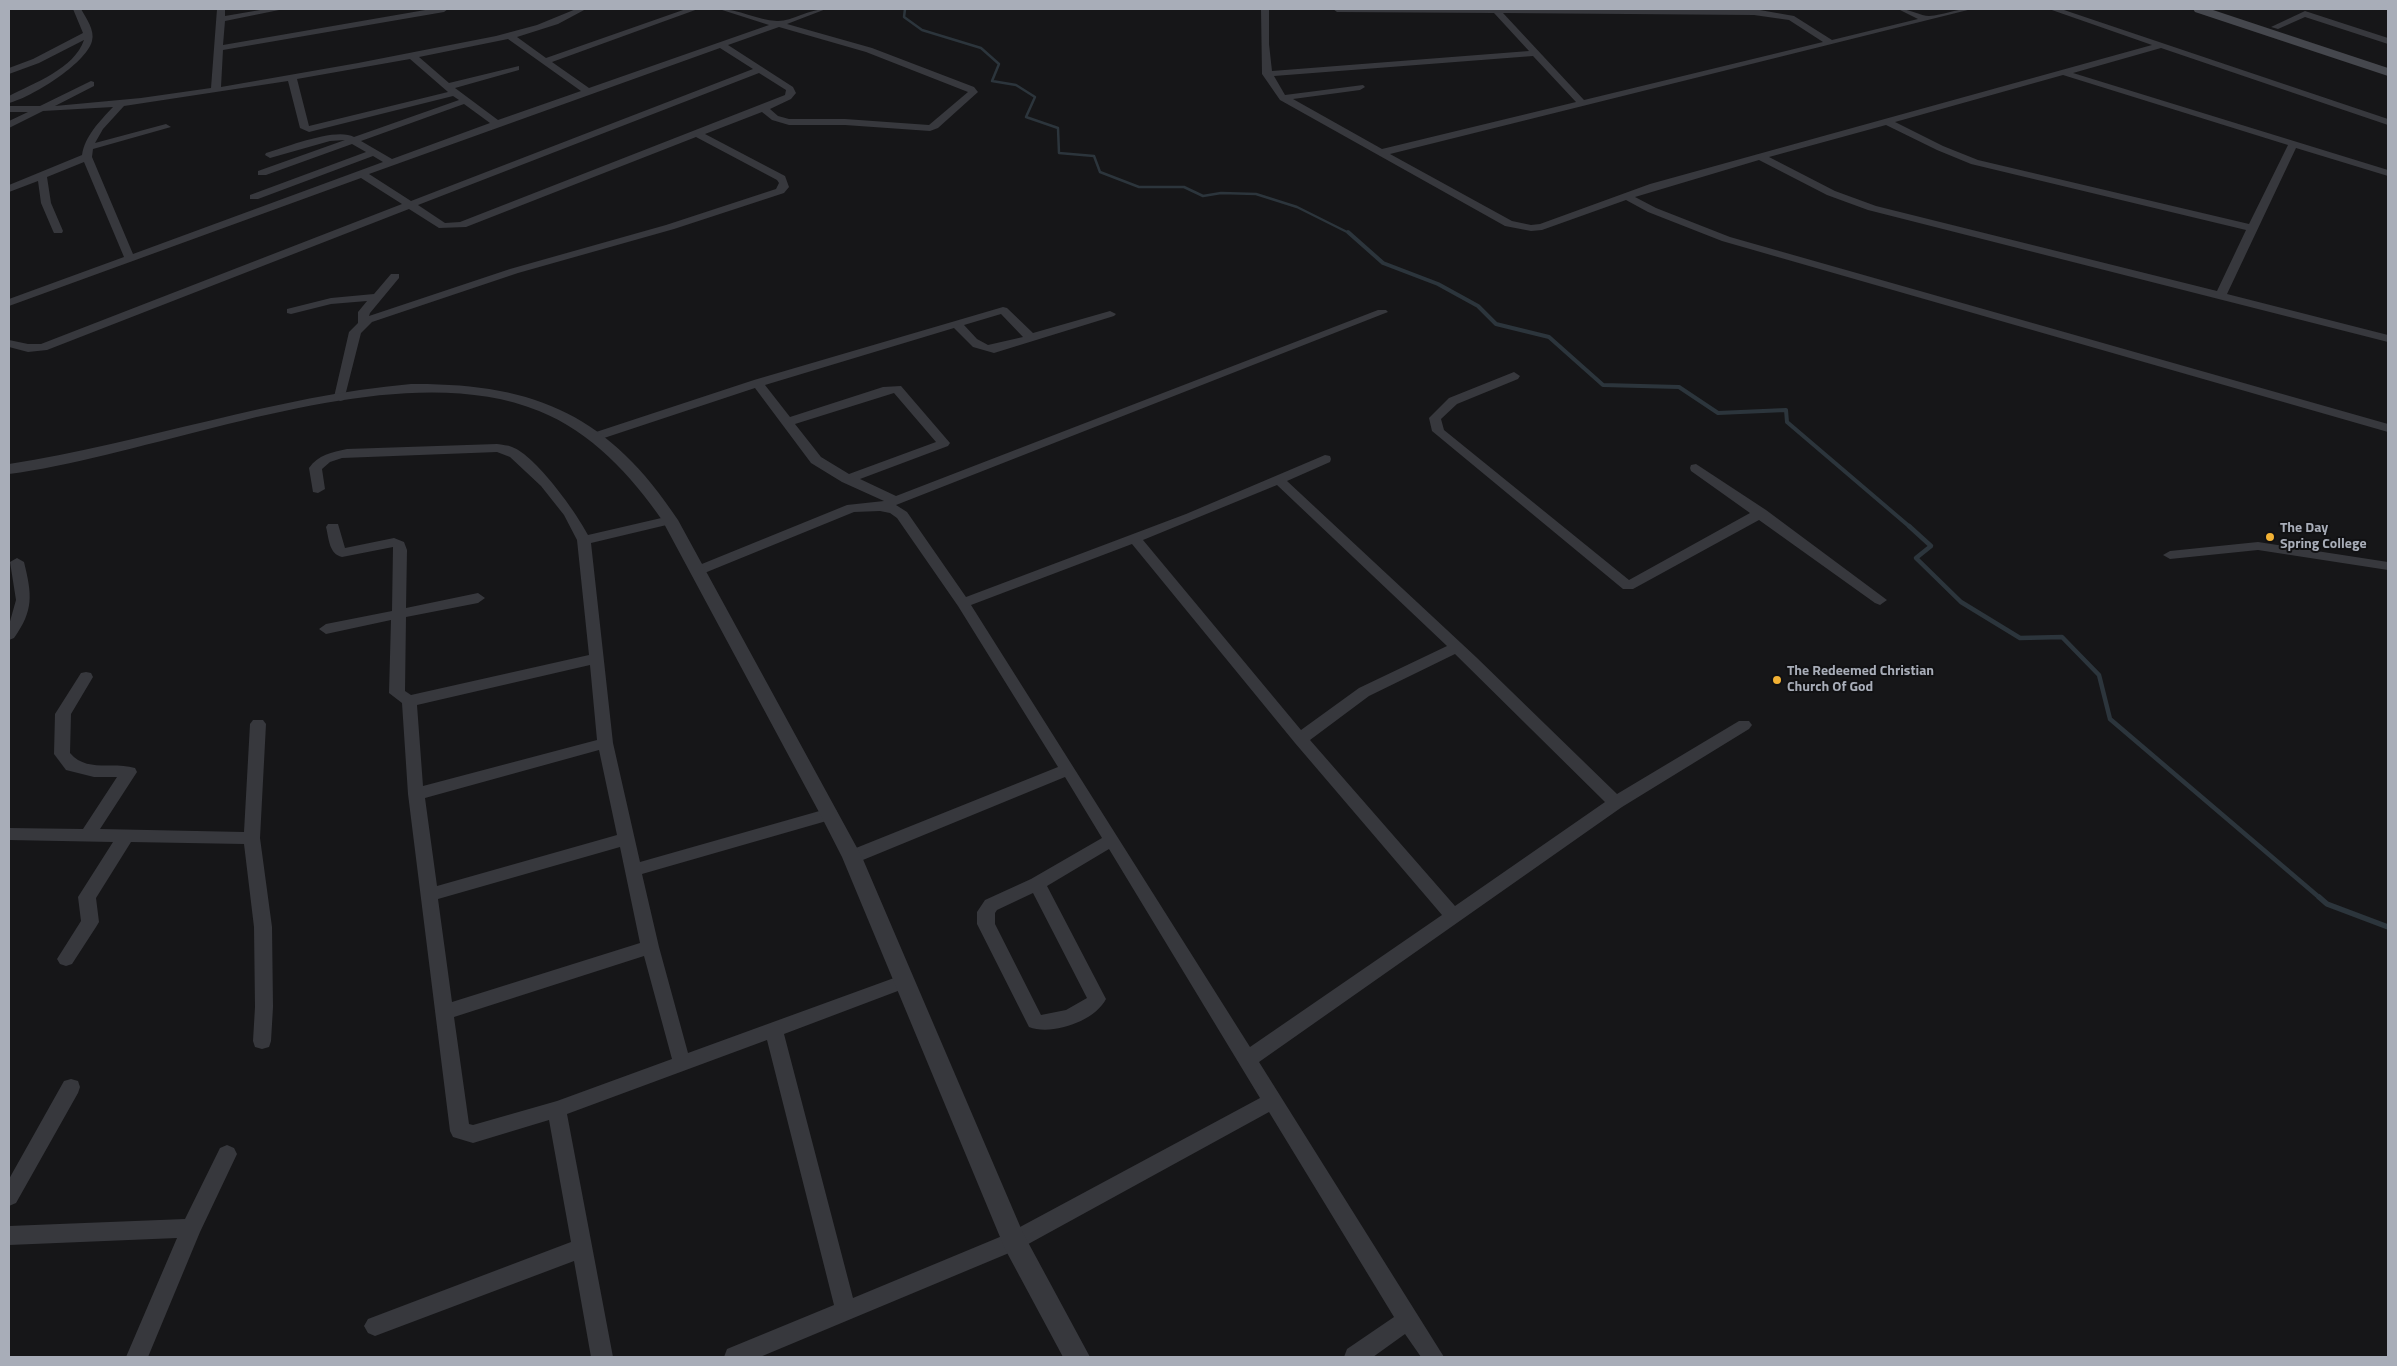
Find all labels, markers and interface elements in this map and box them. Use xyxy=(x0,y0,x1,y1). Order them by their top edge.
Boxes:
place label: The Day Spring College xyxy=(2280,521,2367,554)
marker: The Day Spring College xyxy=(2264,531,2276,543)
place label: The Redeemed Christian Church Of God xyxy=(1787,664,1934,696)
marker: The Redeemed Christian Church Of God xyxy=(1771,674,1783,686)

